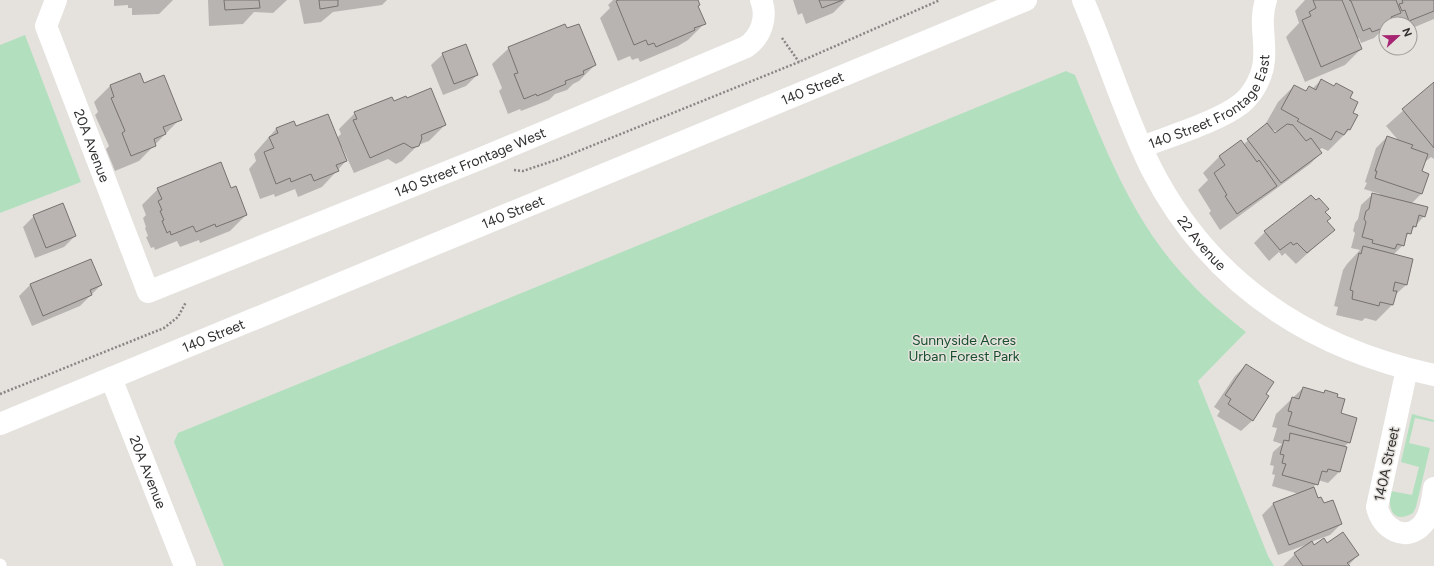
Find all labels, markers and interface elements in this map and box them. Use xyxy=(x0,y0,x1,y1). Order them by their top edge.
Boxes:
north arrow xyxy=(1378,16,1418,56)
text: N xyxy=(1399,26,1414,39)
street label: 140 Street Frontage East xyxy=(1146,54,1273,152)
street label: 140 Street xyxy=(779,68,846,109)
street label: 20A Avenue xyxy=(70,107,114,185)
street label: 140 Street Frontage West xyxy=(392,124,548,201)
street label: 140 Street xyxy=(479,192,547,233)
street label: 22 Avenue xyxy=(1174,212,1230,274)
street label: 140 Street xyxy=(180,315,247,356)
park label: Sunnyside Acres Urban Forest Park xyxy=(908,332,1020,365)
street label: 140A Street xyxy=(1371,425,1403,503)
street label: 20A Avenue xyxy=(126,433,170,511)

